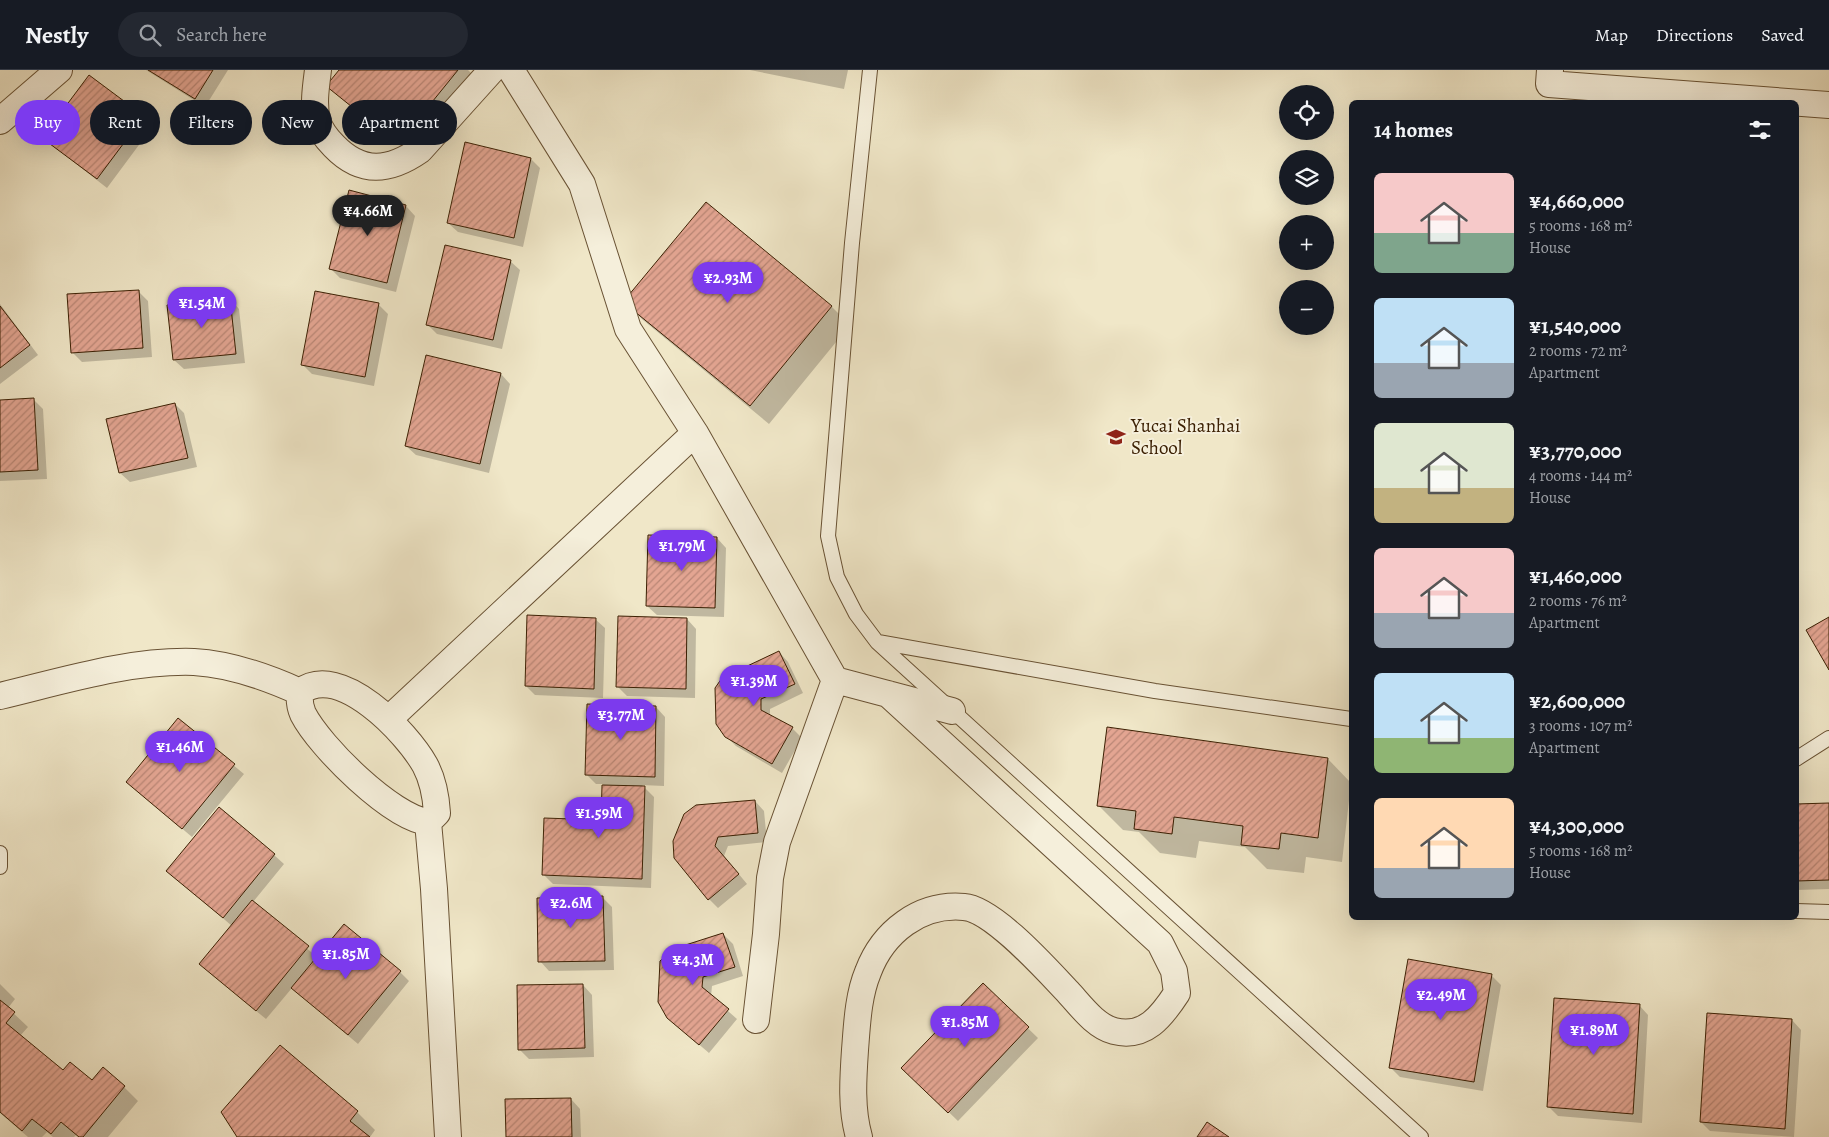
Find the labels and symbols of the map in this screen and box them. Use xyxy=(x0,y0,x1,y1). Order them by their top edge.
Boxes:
pin: ¥4.66M xyxy=(327,194,409,237)
pin: ¥2.93M xyxy=(687,262,769,304)
pin: ¥1.54M xyxy=(161,286,243,329)
place label: Yucai Shanhai School xyxy=(1130,413,1240,461)
school or university icon: Yucai Shanhai School xyxy=(1105,426,1127,448)
pin: ¥1.79M xyxy=(641,530,723,572)
pin: ¥1.39M xyxy=(713,664,795,707)
pin: ¥3.77M xyxy=(580,698,662,741)
pin: ¥1.46M xyxy=(139,730,221,773)
pin: ¥1.59M xyxy=(558,796,640,839)
pin: ¥2.6M xyxy=(536,886,606,929)
pin: ¥1.85M xyxy=(305,938,387,980)
pin: ¥4.3M xyxy=(658,944,728,986)
pin: ¥2.49M xyxy=(1400,978,1482,1021)
pin: ¥1.85M xyxy=(924,1006,1006,1048)
pin: ¥1.89M xyxy=(1553,1014,1635,1056)

